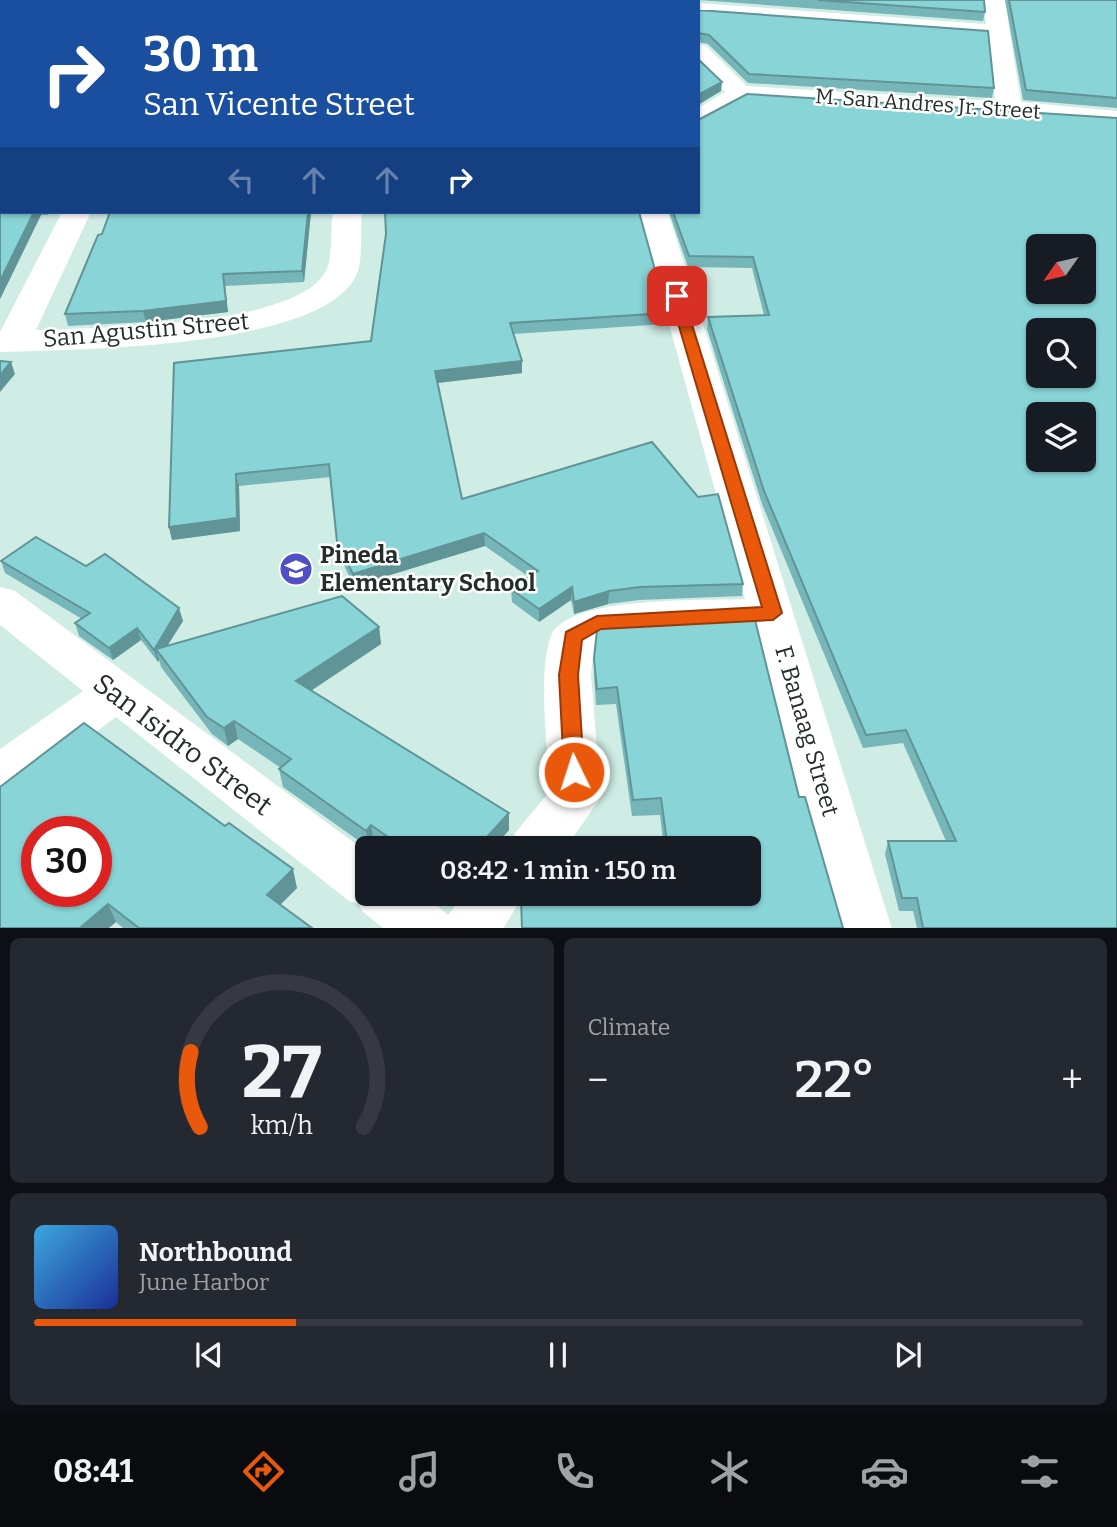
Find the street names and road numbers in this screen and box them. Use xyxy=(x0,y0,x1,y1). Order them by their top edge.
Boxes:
street label: M. San Andres Jr. Street xyxy=(814,83,1042,125)
street label: San Agustin Street xyxy=(42,307,250,353)
street label: F. Banaag Street xyxy=(769,642,845,820)
street label: San Isidro Street xyxy=(87,667,278,822)

